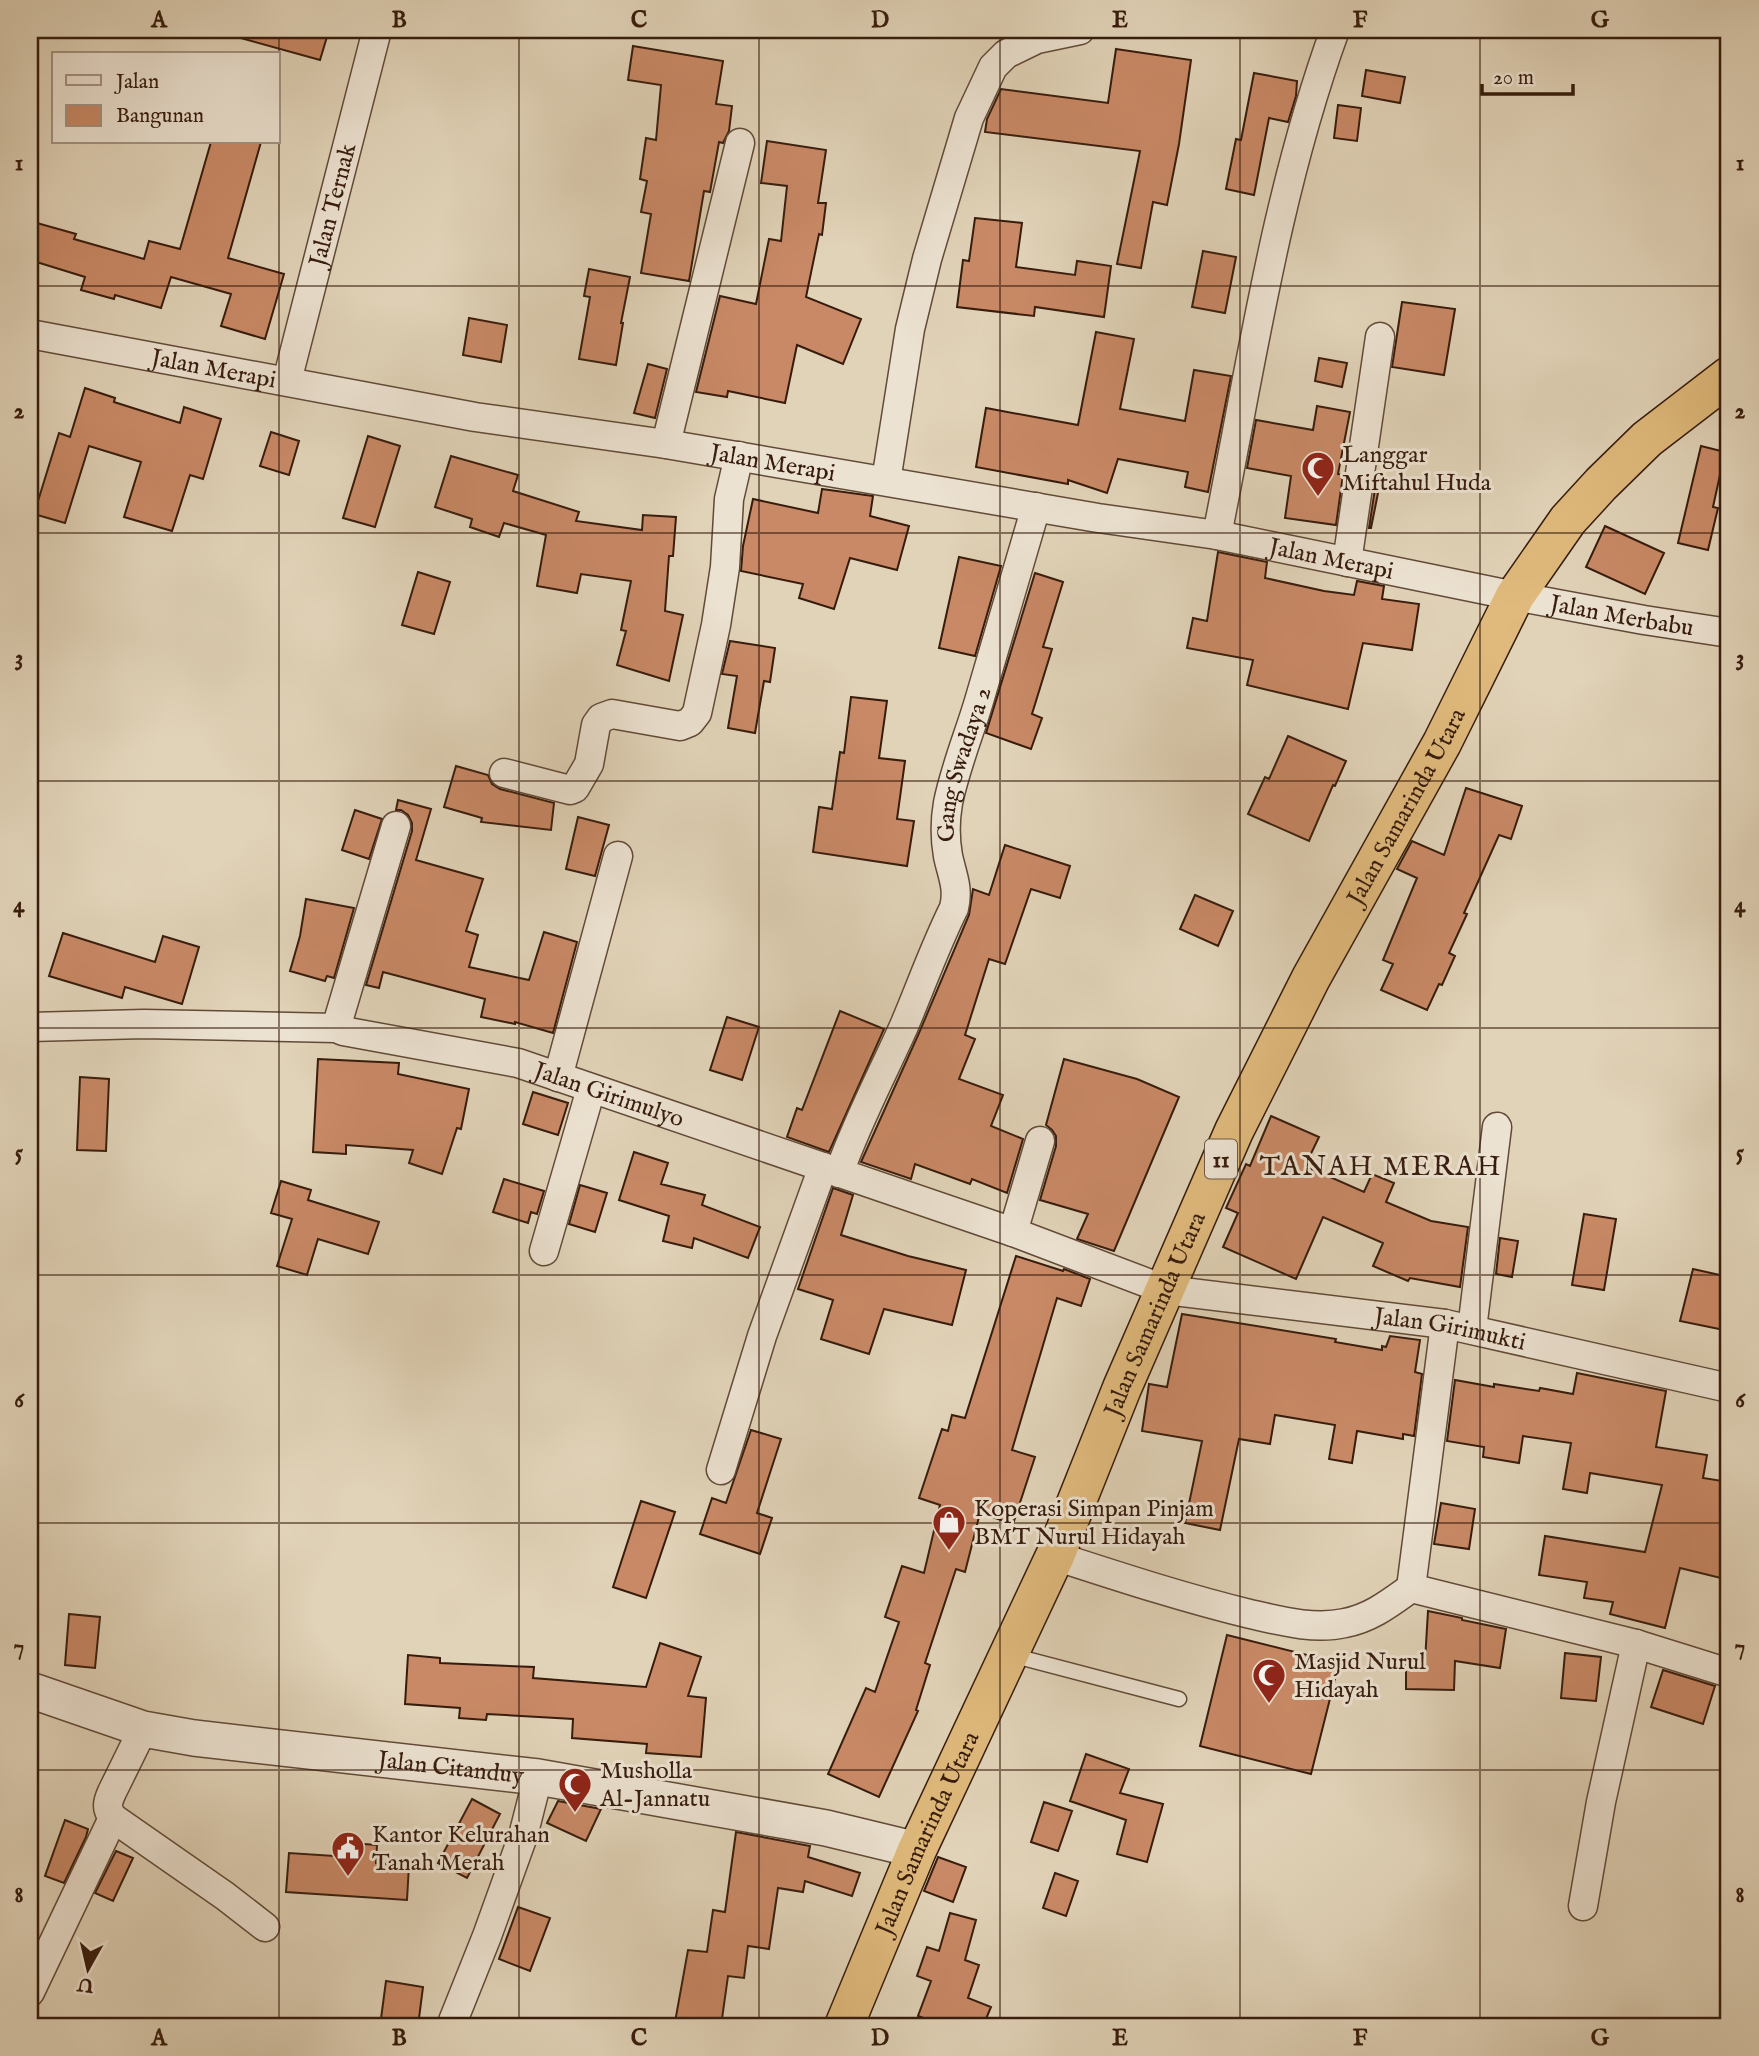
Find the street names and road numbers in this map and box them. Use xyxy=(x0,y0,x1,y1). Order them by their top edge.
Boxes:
street label: Jalan Ternak xyxy=(302,140,364,273)
street label: Jalan Merapi xyxy=(146,342,279,397)
street label: Jalan Merapi xyxy=(705,437,838,490)
street label: Jalan Merapi xyxy=(1263,531,1396,588)
street label: Jalan Merbabu xyxy=(1545,588,1696,644)
street label: Gang Swadaya 2 xyxy=(932,683,999,842)
street label: Jalan Samarinda Utara xyxy=(1339,703,1474,914)
street label: Jalan Girimulyo xyxy=(527,1055,688,1136)
road number: 11 xyxy=(1205,1140,1237,1178)
street label: Jalan Samarinda Utara xyxy=(1097,1207,1214,1424)
street label: Jalan Girimukti xyxy=(1369,1301,1529,1359)
street label: Jalan Samarinda Utara xyxy=(868,1726,988,1943)
street label: Jalan Citanduy xyxy=(373,1745,526,1792)

